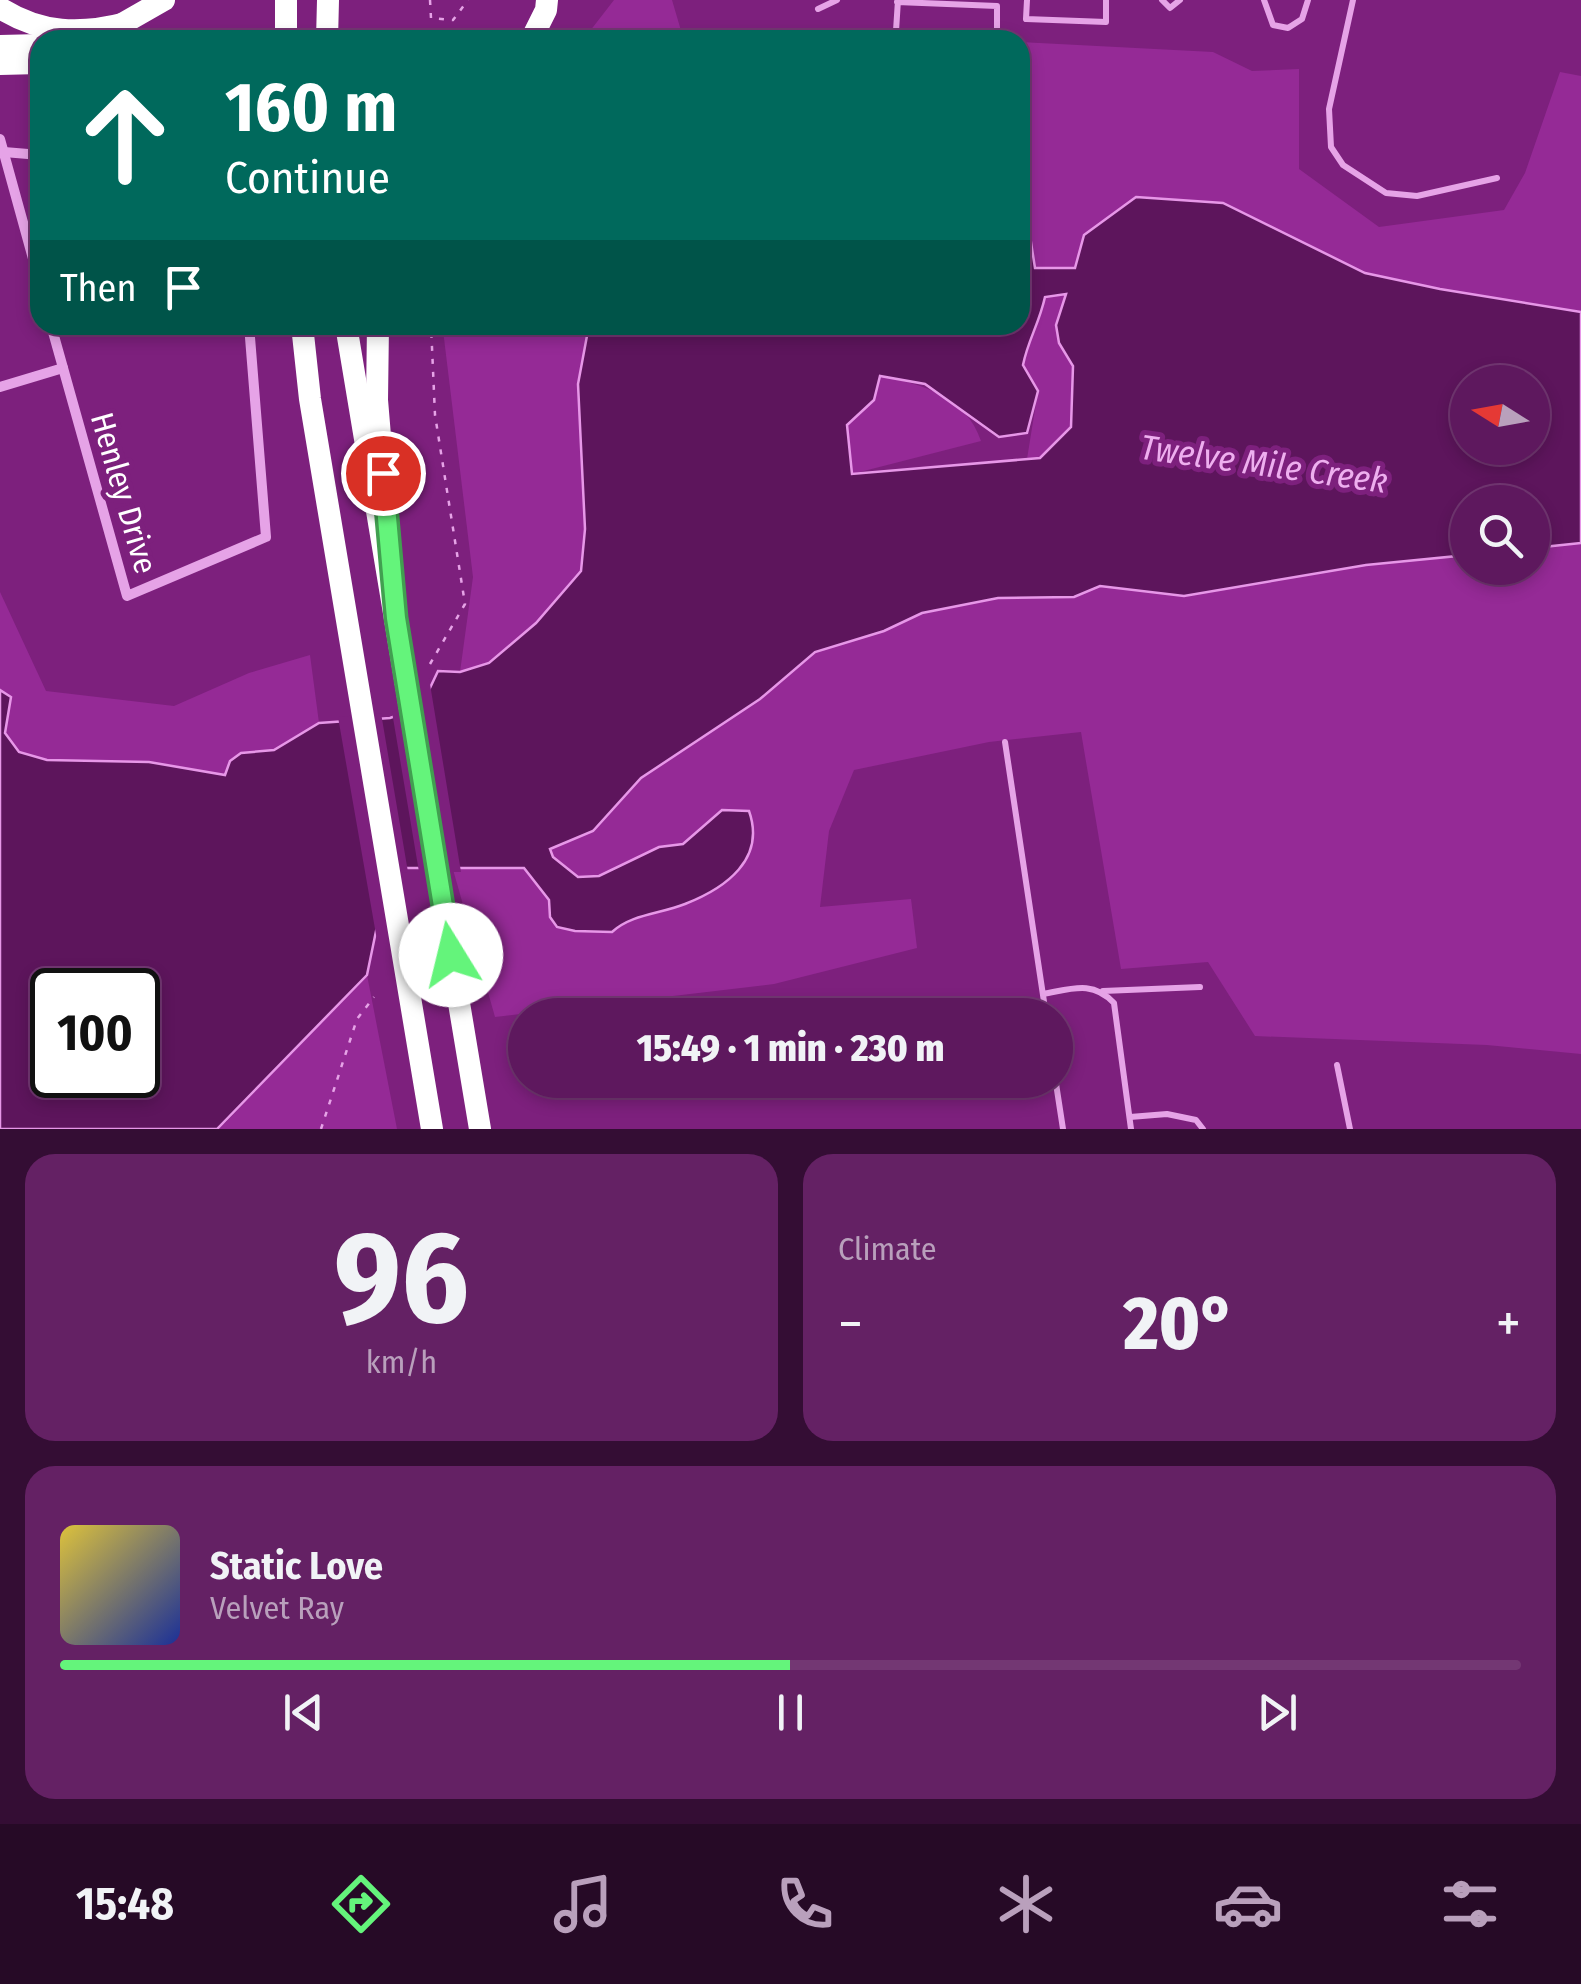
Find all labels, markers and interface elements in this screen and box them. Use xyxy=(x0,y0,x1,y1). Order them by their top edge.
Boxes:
text: 160 m xyxy=(225,66,397,150)
icon: ahead xyxy=(60,70,190,200)
text: Continue xyxy=(225,151,390,205)
icon: arrive xyxy=(156,260,211,315)
text: Then xyxy=(60,265,136,311)
north arrow xyxy=(1450,365,1550,465)
map controls xyxy=(1450,365,1550,585)
street label: Henley Drive xyxy=(83,408,165,578)
water label: Twelve Mile Creek xyxy=(1138,426,1390,502)
pin xyxy=(341,431,426,516)
icon: arrive xyxy=(356,446,411,501)
button: search xyxy=(1450,485,1550,585)
position arrow xyxy=(399,903,503,1007)
speed limit sign: 100 xyxy=(30,968,160,1098)
text: 15:49 · 1 min · 230 m xyxy=(637,1025,944,1071)
text: 96 xyxy=(334,1200,469,1356)
text: Climate xyxy=(838,1230,937,1268)
text: 20° xyxy=(1123,1279,1235,1369)
text: − xyxy=(838,1291,863,1357)
text: + xyxy=(1496,1291,1521,1357)
text: km/h xyxy=(366,1343,437,1381)
text: Static Love xyxy=(210,1543,383,1589)
text: Velvet Ray xyxy=(210,1589,344,1627)
icon: previous xyxy=(276,1685,331,1740)
icon: pause xyxy=(763,1685,818,1740)
icon: next xyxy=(1250,1685,1305,1740)
icon: directions xyxy=(326,1869,396,1939)
icon: music xyxy=(548,1869,618,1939)
icon: phone xyxy=(770,1869,840,1939)
icon: climate xyxy=(991,1869,1061,1939)
icon: car xyxy=(1213,1869,1283,1939)
icon: filters xyxy=(1435,1869,1505,1939)
text: 15:48 xyxy=(76,1877,174,1931)

